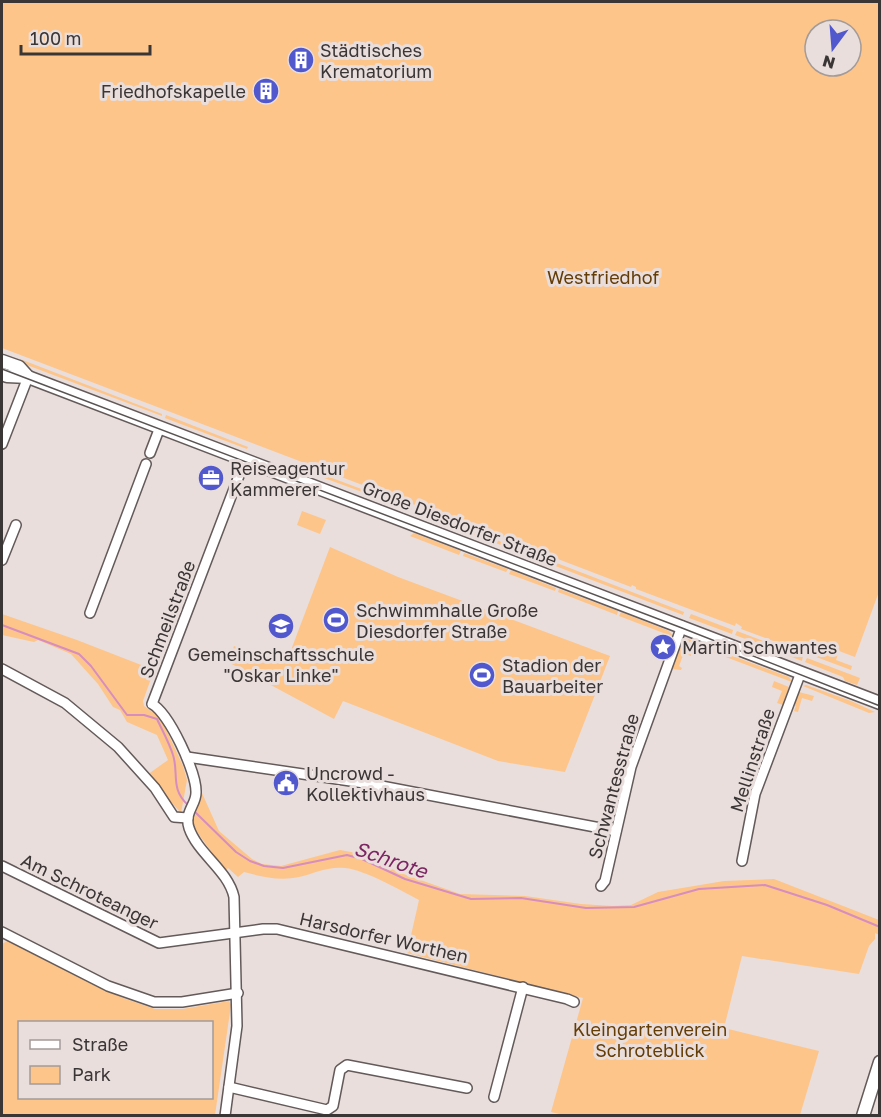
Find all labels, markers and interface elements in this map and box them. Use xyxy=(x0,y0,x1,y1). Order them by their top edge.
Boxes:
scale bar xyxy=(21,18,150,56)
north arrow xyxy=(803,18,863,78)
text: 100 m xyxy=(30,27,81,49)
place label: Städtisches Krematorium xyxy=(320,39,432,82)
building icon: Städtisches Krematorium xyxy=(286,45,316,75)
text: N xyxy=(820,51,837,74)
building icon: Friedhofskapelle xyxy=(251,76,281,106)
place label: Friedhofskapelle xyxy=(101,80,246,102)
park label: Westfriedhof xyxy=(547,266,659,288)
place label: Reiseagentur Kammerer xyxy=(230,457,345,500)
office icon: Reiseagentur Kammerer xyxy=(196,463,226,493)
street label: Große Diesdorfer Straße xyxy=(359,476,561,570)
street label: Schmeilstraße xyxy=(135,557,199,681)
place label: Schwimmhalle Große Diesdorfer Straße xyxy=(356,599,538,642)
sports icon: Schwimmhalle Große Diesdorfer Straße xyxy=(321,605,351,635)
school or university icon: Gemeinschaftsschule "Oskar Linke" xyxy=(266,611,296,641)
place icon: Martin Schwantes xyxy=(648,632,678,662)
place label: Martin Schwantes xyxy=(682,636,837,658)
place label: Gemeinschaftsschule "Oskar Linke" xyxy=(188,643,374,686)
place label: Stadion der Bauarbeiter xyxy=(502,654,603,697)
sports icon: Stadion der Bauarbeiter xyxy=(467,660,497,690)
street label: Mellinstraße xyxy=(725,705,779,815)
street label: Schwantesstraße xyxy=(583,711,643,861)
place label: Uncrowd - Kollektivhaus xyxy=(306,762,425,805)
public building icon: Uncrowd - Kollektivhaus xyxy=(271,768,301,798)
water label: Schrote xyxy=(352,835,432,883)
street label: Am Schroteanger xyxy=(18,848,162,934)
street label: Harsdorfer Worthen xyxy=(297,907,471,967)
park label: Kleingartenverein Schroteblick xyxy=(573,1018,727,1061)
legend xyxy=(18,1021,213,1099)
text: Straße xyxy=(72,1033,128,1055)
text: Park xyxy=(72,1063,111,1085)

